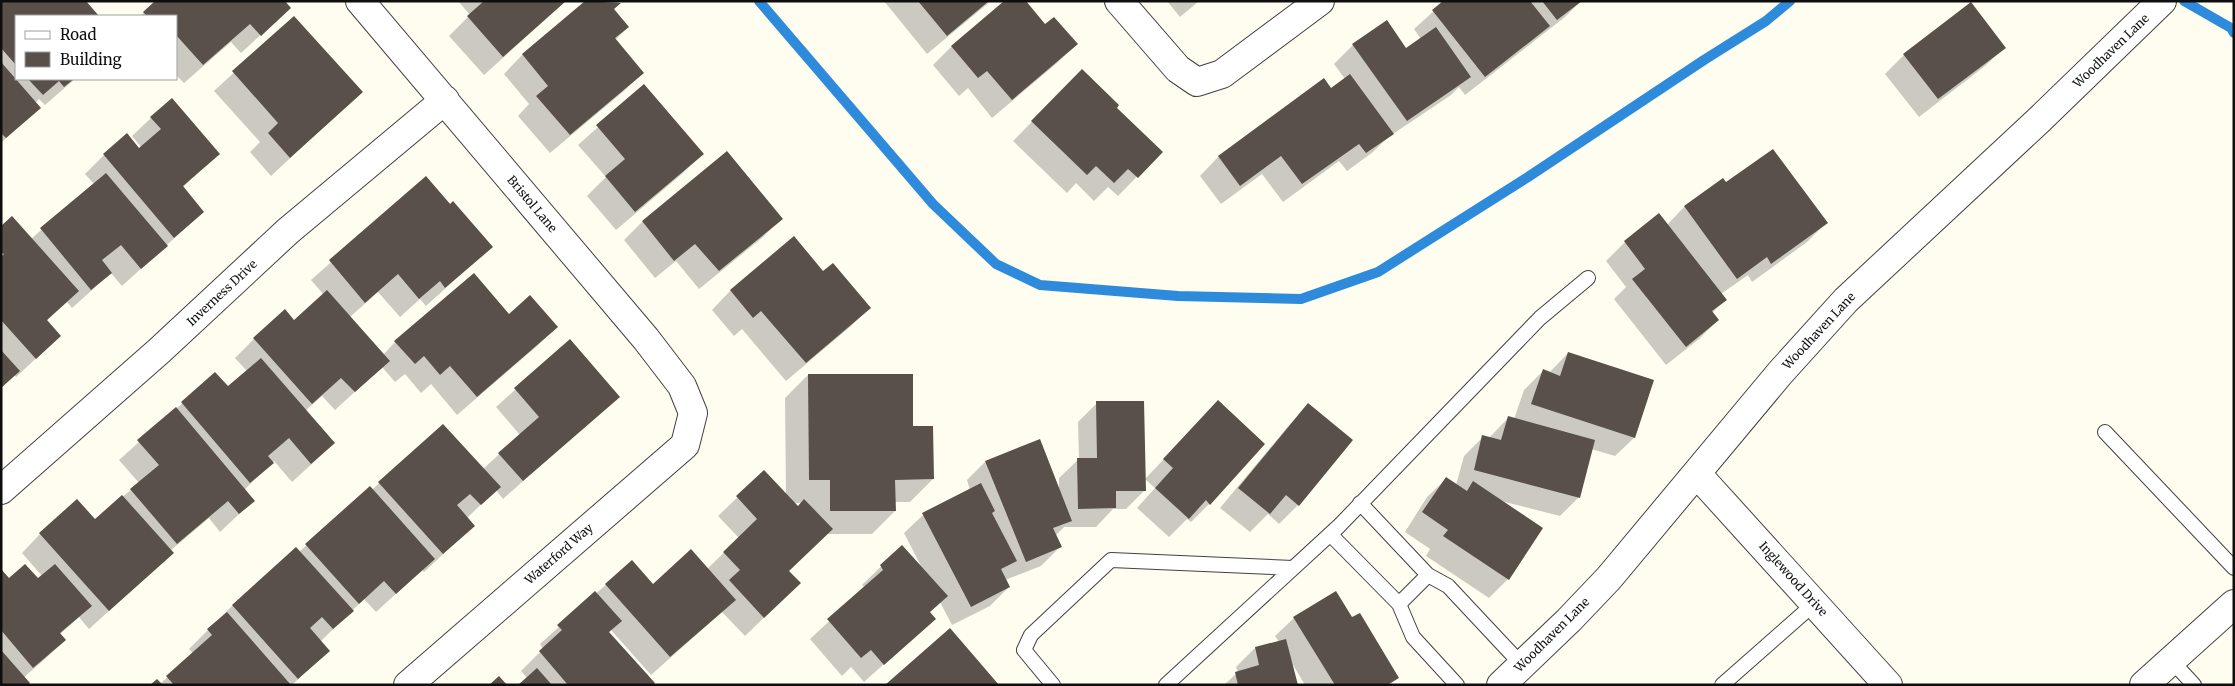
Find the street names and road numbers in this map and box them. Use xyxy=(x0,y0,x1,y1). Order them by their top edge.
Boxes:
street label: Woodhaven Lane xyxy=(2069,11,2152,91)
street label: Bristol Lane xyxy=(504,172,560,235)
street label: Inverness Drive xyxy=(183,256,260,329)
street label: Woodhaven Lane xyxy=(1778,289,1858,373)
street label: Waterford Way xyxy=(521,520,596,588)
street label: Inglewood Drive xyxy=(1756,538,1831,619)
street label: Woodhaven Lane xyxy=(1510,594,1592,676)

